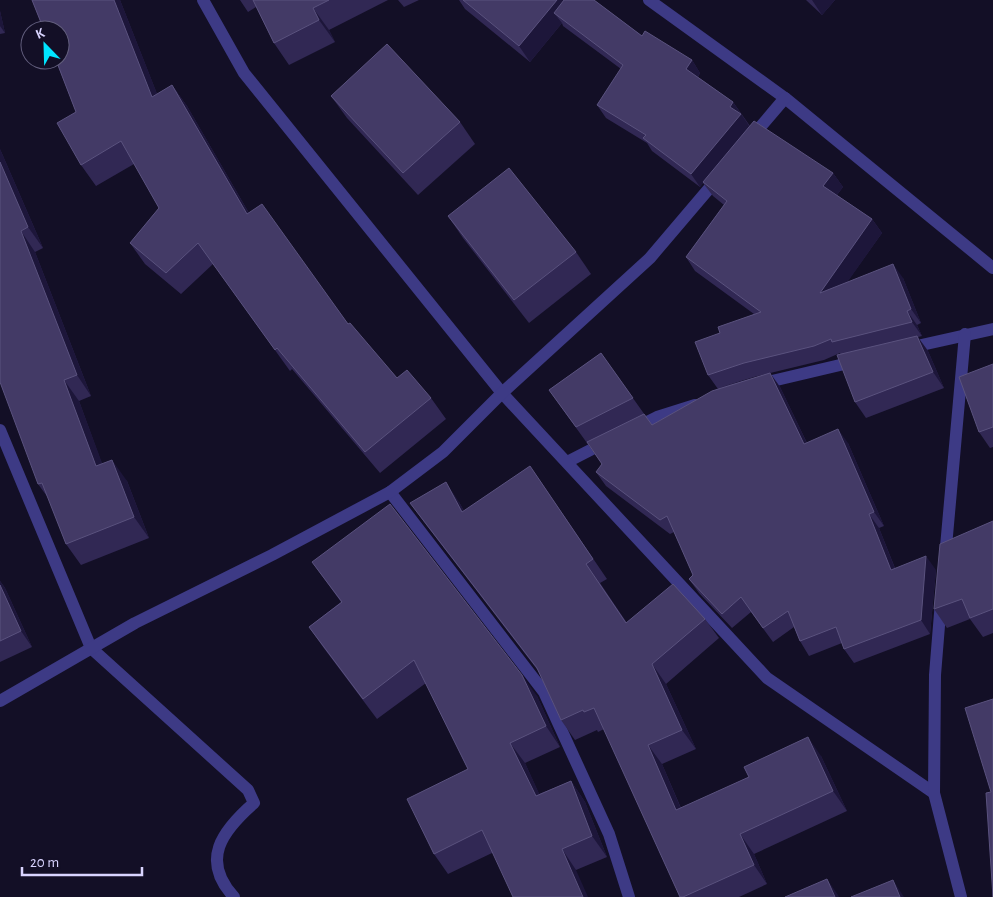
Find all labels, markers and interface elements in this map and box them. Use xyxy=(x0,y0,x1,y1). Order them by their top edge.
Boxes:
north arrow xyxy=(20,20,70,70)
text: K xyxy=(34,26,48,42)
scale bar xyxy=(22,844,142,876)
text: 20 m xyxy=(30,855,59,870)

